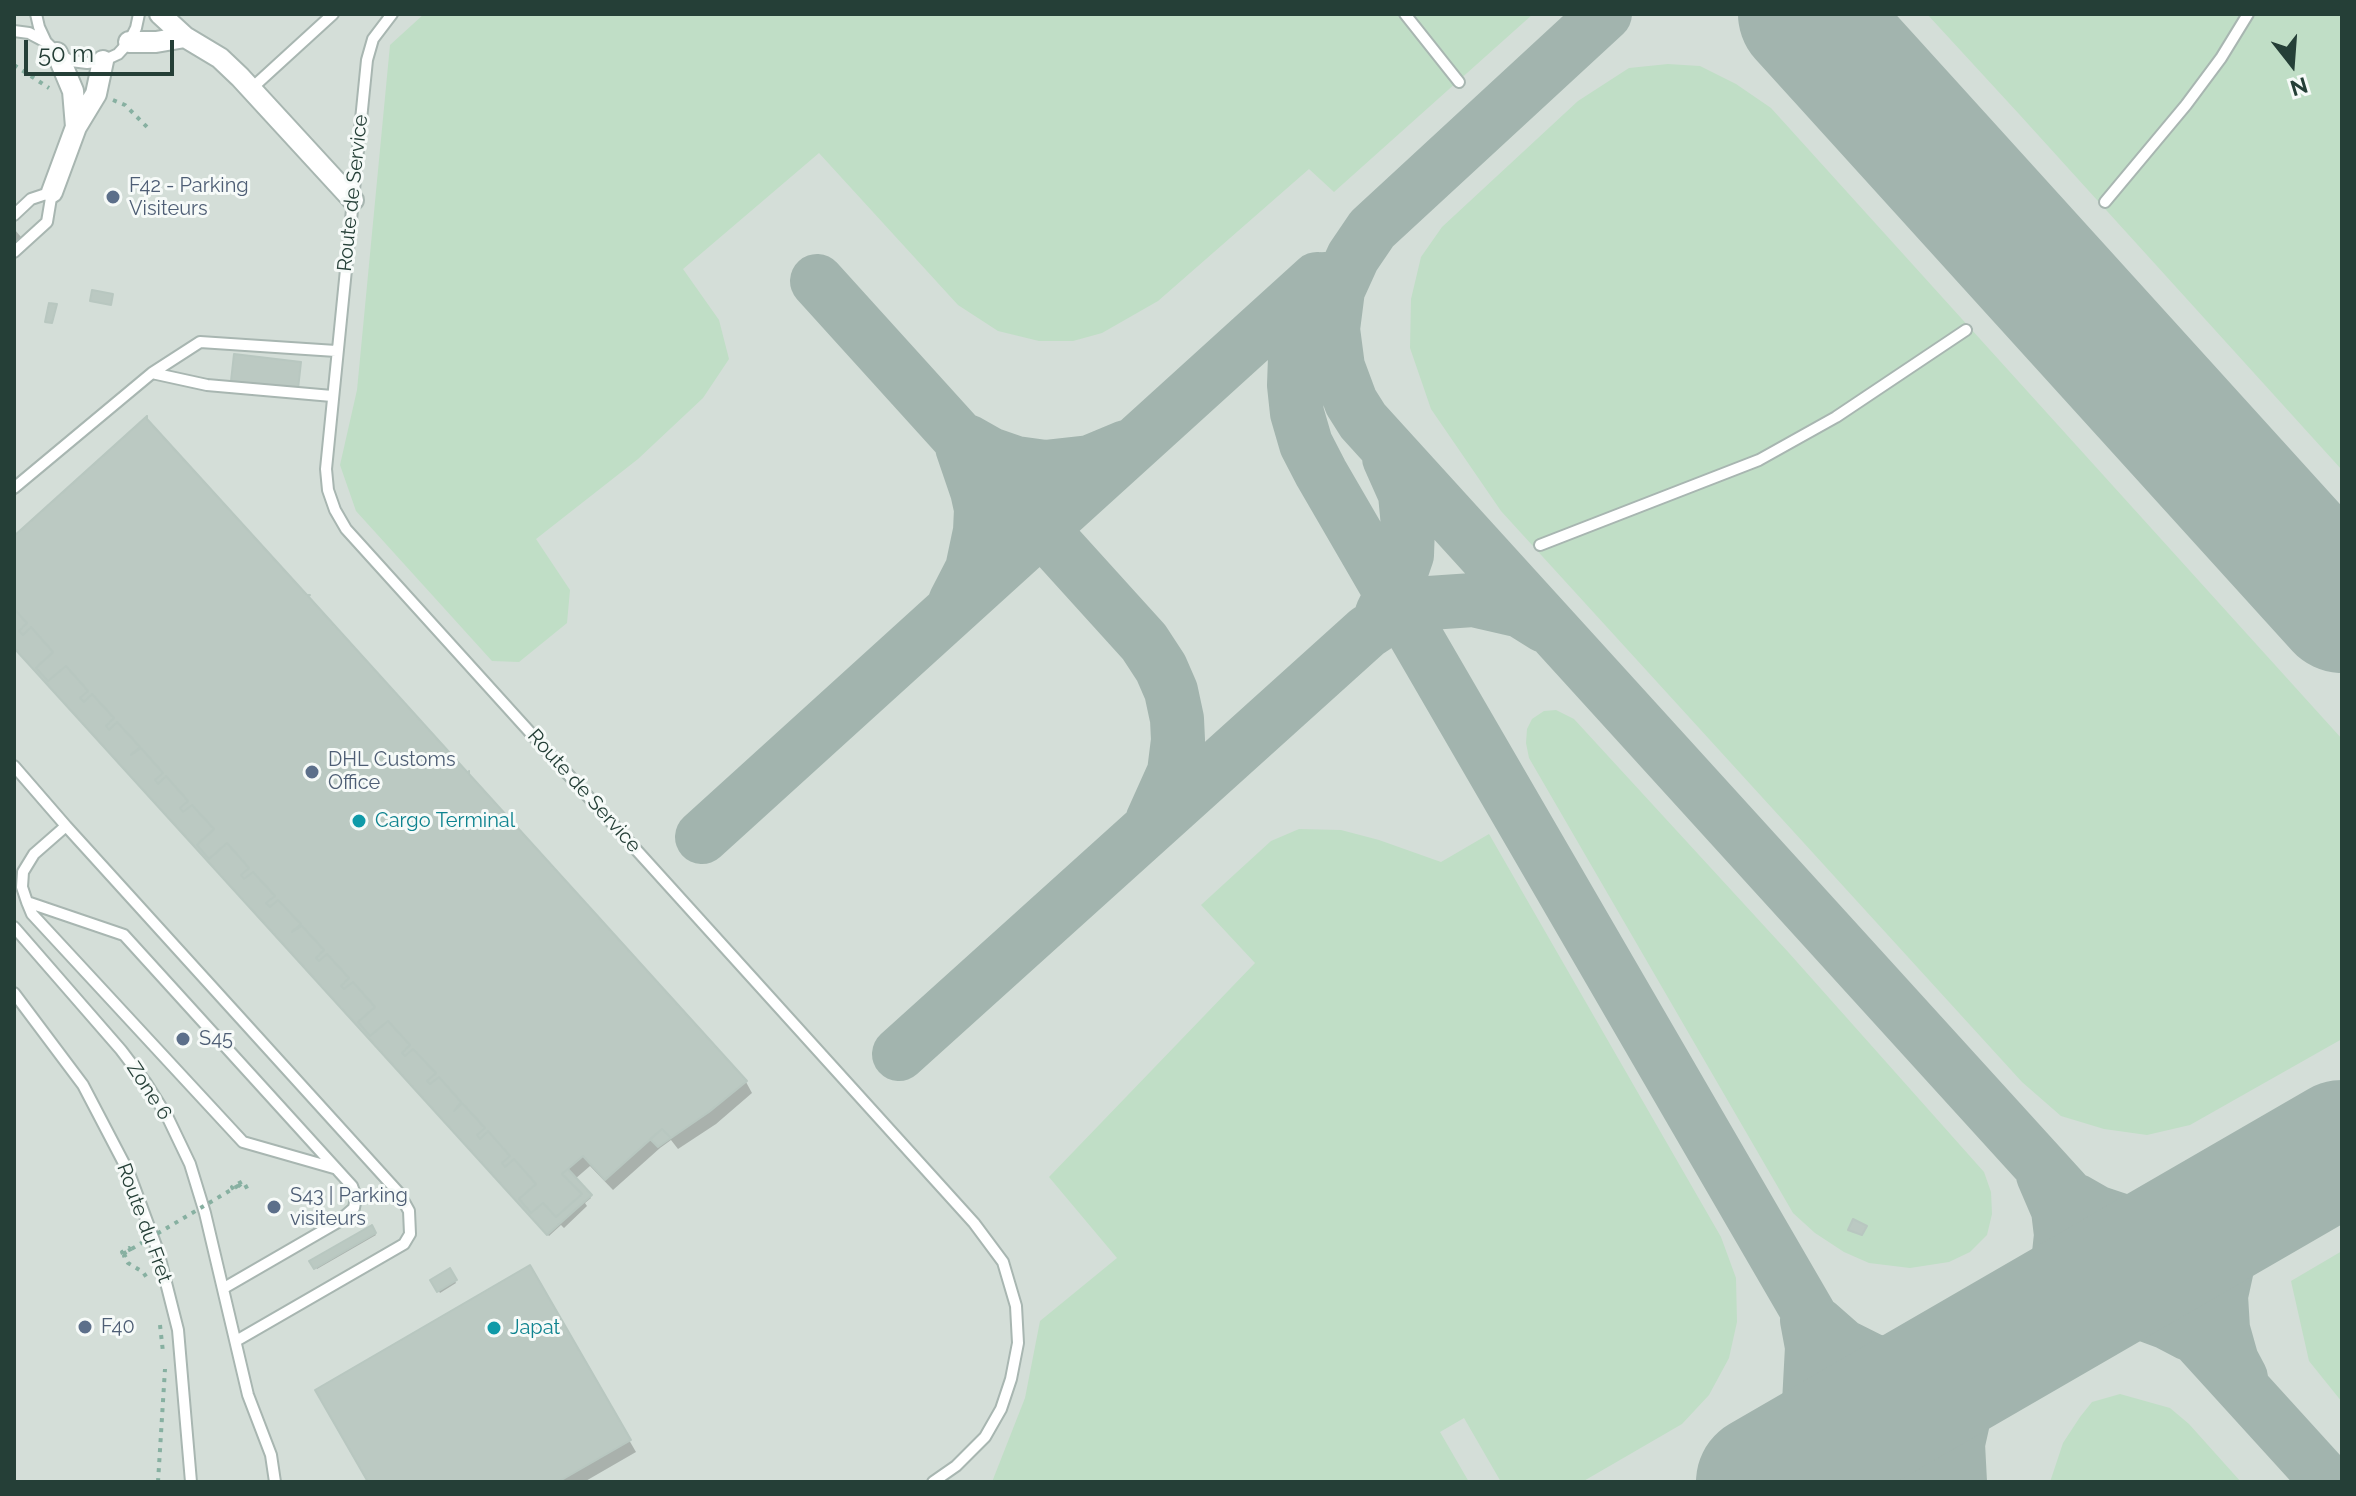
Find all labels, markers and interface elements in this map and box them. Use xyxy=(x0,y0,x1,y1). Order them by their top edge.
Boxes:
scale bar xyxy=(28,24,178,74)
north arrow xyxy=(2252,24,2332,104)
text: 50 m xyxy=(38,39,94,68)
text: N xyxy=(2287,72,2311,102)
street label: Route de Service xyxy=(333,113,373,273)
place label: F42 - Parking Visiteurs xyxy=(129,174,249,221)
marker: F42 - Parking Visiteurs xyxy=(104,188,122,206)
street label: Route de Service xyxy=(522,724,646,858)
place label: DHL Customs Office xyxy=(328,748,456,795)
marker: DHL Customs Office xyxy=(303,763,321,781)
place label: Cargo Terminal xyxy=(375,809,515,833)
marker: Cargo Terminal xyxy=(350,812,368,830)
place label: S45 xyxy=(199,1027,233,1051)
marker: S45 xyxy=(174,1030,192,1048)
street label: Zone 6 xyxy=(121,1057,177,1125)
street label: Route du Fret xyxy=(111,1160,177,1286)
place label: S43 | Parking visiteurs xyxy=(290,1184,408,1231)
marker: S43 | Parking visiteurs xyxy=(265,1198,283,1216)
place label: F40 xyxy=(101,1315,135,1339)
place label: Japat xyxy=(510,1316,560,1340)
marker: F40 xyxy=(76,1318,94,1336)
marker: Japat xyxy=(485,1319,503,1337)

